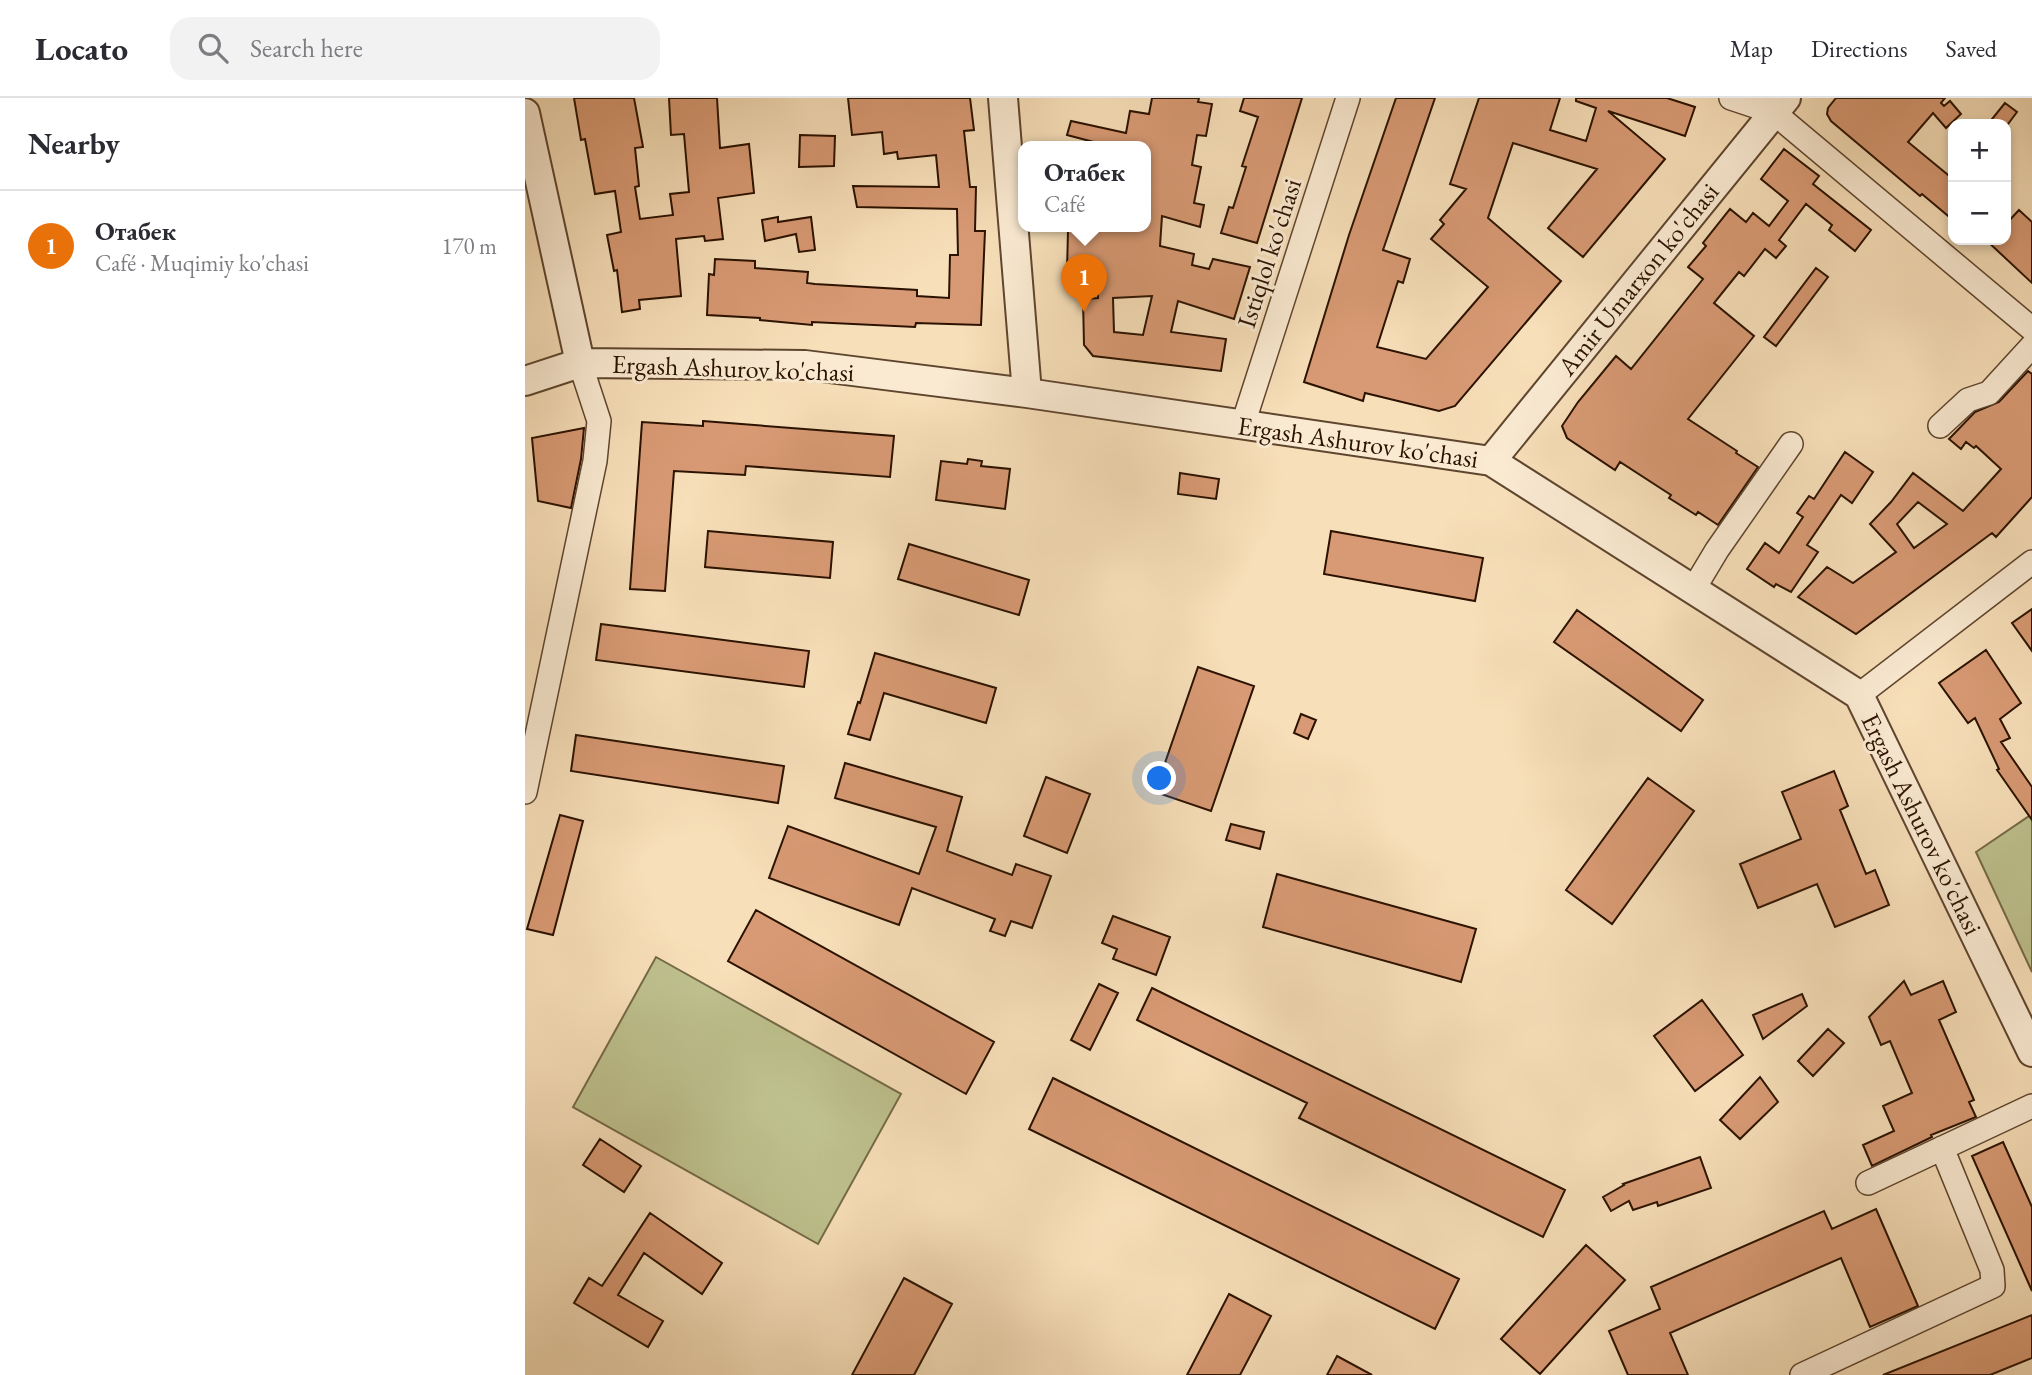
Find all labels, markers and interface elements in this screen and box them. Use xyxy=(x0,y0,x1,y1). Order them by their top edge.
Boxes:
search box xyxy=(170,17,660,80)
text: Locato xyxy=(35,27,128,70)
icon: search xyxy=(194,29,232,67)
text: Search here xyxy=(250,31,363,65)
text: Map xyxy=(1730,33,1773,64)
text: Directions xyxy=(1811,33,1908,64)
text: Saved xyxy=(1946,33,1997,64)
map controls xyxy=(1948,119,2011,245)
button: + xyxy=(1948,119,2011,182)
text: Nearby xyxy=(28,124,120,163)
popup xyxy=(1018,141,1151,232)
text: Отабек xyxy=(1044,155,1125,189)
street label: Istiqlol ko'chasi xyxy=(1229,174,1309,332)
street label: Amir Umarxon ko'chasi xyxy=(1549,176,1726,383)
button: − xyxy=(1948,182,2011,245)
text: Café xyxy=(1044,189,1085,219)
text: Отабек xyxy=(95,214,176,248)
text: 1 xyxy=(45,231,57,261)
text: 170 m xyxy=(441,231,497,261)
text: Café · Muqimiy ko'chasi xyxy=(95,248,309,278)
pin: 1 xyxy=(1061,254,1107,312)
street label: Ergash Ashurov ko'chasi xyxy=(611,347,855,389)
street label: Ergash Ashurov ko'chasi xyxy=(1235,408,1481,476)
street label: Ergash Ashurov ko'chasi xyxy=(1854,708,1990,940)
your location xyxy=(1142,761,1176,795)

